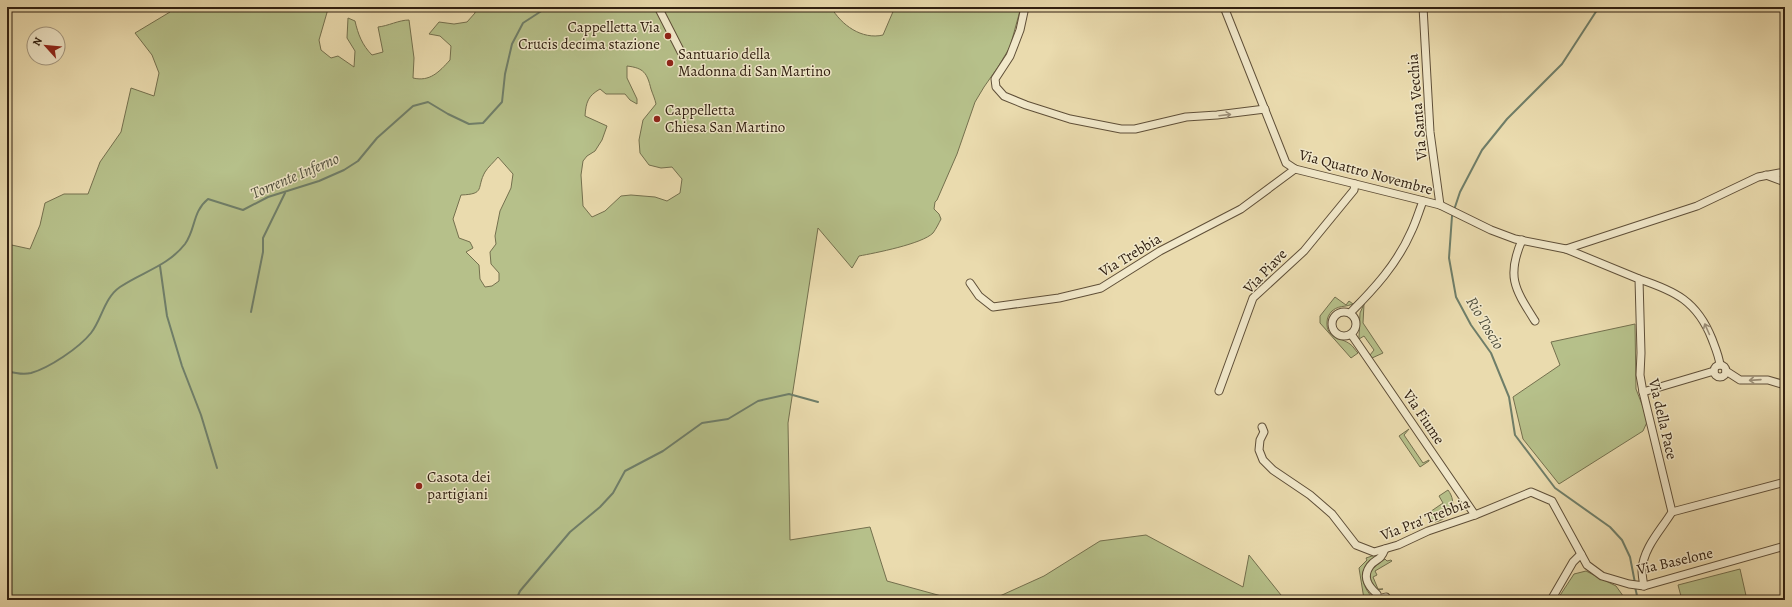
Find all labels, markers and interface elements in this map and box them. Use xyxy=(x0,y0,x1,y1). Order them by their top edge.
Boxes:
place label: Cappelletta Via Crucis decima stazione xyxy=(518,17,660,54)
north arrow xyxy=(26,26,66,66)
marker: Cappelletta Via Crucis decima stazione xyxy=(663,31,673,41)
text: N xyxy=(29,35,46,49)
place label: Santuario della Madonna di San Martino xyxy=(678,44,831,81)
street label: Via Santa Vecchia xyxy=(1402,53,1432,162)
marker: Santuario della Madonna di San Martino xyxy=(665,58,675,68)
place label: Cappelletta Chiesa San Martino xyxy=(665,100,785,137)
one-way arrow xyxy=(1218,111,1231,118)
marker: Cappelletta Chiesa San Martino xyxy=(652,114,662,124)
street label: Via Quattro Novembre xyxy=(1296,144,1435,200)
water label: Torrente Inferno xyxy=(247,147,343,205)
street label: Via Trebbia xyxy=(1094,229,1165,282)
street label: Via Piave xyxy=(1238,244,1291,298)
water label: Rio Toscio xyxy=(1461,292,1509,354)
one-way arrow xyxy=(1703,323,1710,335)
street label: Via della Pace xyxy=(1644,376,1682,462)
one-way arrow xyxy=(1749,376,1762,384)
street label: Via Fiume xyxy=(1398,385,1450,448)
place label: Casota dei partigiani xyxy=(427,467,491,504)
marker: Casota dei partigiani xyxy=(414,481,424,491)
street label: Via Pra' Trebbia xyxy=(1377,493,1472,546)
street label: Via Baselone xyxy=(1634,542,1715,580)

